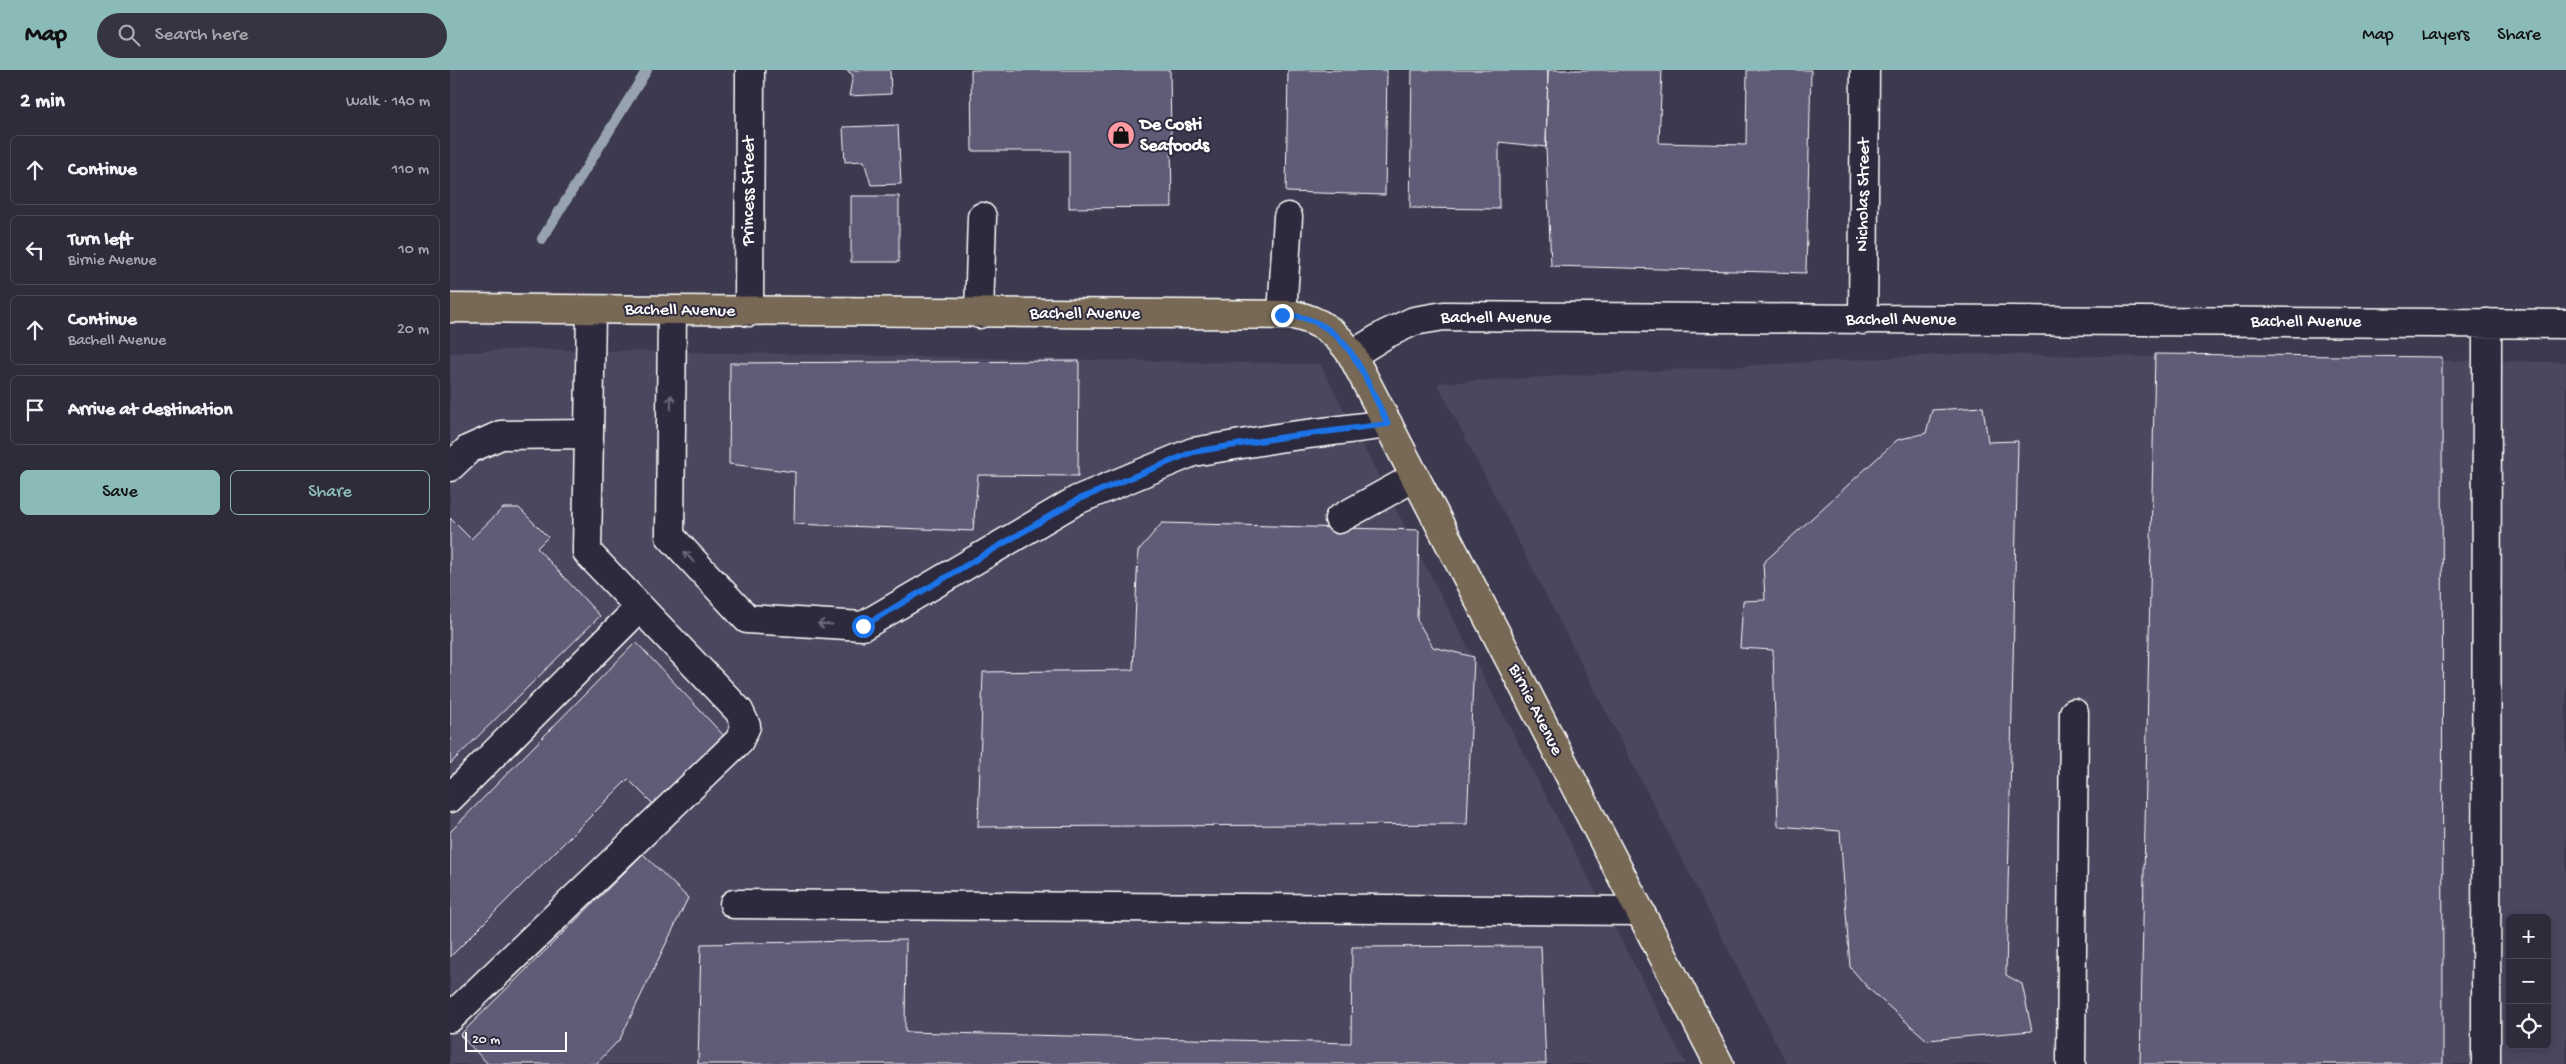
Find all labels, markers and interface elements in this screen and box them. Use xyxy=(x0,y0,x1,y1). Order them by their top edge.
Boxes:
search box xyxy=(97,13,447,58)
text: Map xyxy=(25,21,67,50)
icon: search xyxy=(115,21,143,49)
text: Search here xyxy=(155,24,248,47)
text: Map xyxy=(2362,25,2394,46)
text: Layers xyxy=(2422,25,2469,46)
text: Share xyxy=(2497,25,2541,46)
text: 2 min xyxy=(20,90,65,115)
text: Walk · 140 m xyxy=(346,93,430,112)
place label: De Costi Seafoods xyxy=(1138,115,1210,157)
shop icon: De Costi Seafoods xyxy=(1106,120,1136,150)
street label: Princess Street xyxy=(739,135,760,247)
street label: Nicholas Street xyxy=(1853,136,1876,252)
icon: ahead xyxy=(21,156,49,184)
text: Continue xyxy=(68,159,137,182)
text: 110 m xyxy=(392,161,429,180)
text: Turn left xyxy=(68,229,132,252)
icon: left xyxy=(21,236,49,264)
text: 10 m xyxy=(398,241,429,260)
text: Birnie Avenue xyxy=(68,252,157,271)
street label: Bachell Avenue xyxy=(624,300,736,322)
street label: Bachell Avenue xyxy=(1029,304,1141,325)
route end xyxy=(1271,304,1294,327)
street label: Bachell Avenue xyxy=(1440,308,1552,329)
text: Continue xyxy=(68,309,137,332)
street label: Bachell Avenue xyxy=(1845,310,1957,331)
street label: Bachell Avenue xyxy=(2250,312,2362,333)
icon: ahead xyxy=(21,316,49,344)
text: 20 m xyxy=(397,321,429,340)
text: Bachell Avenue xyxy=(68,332,166,351)
one-way arrow xyxy=(666,395,676,411)
icon: arrive xyxy=(21,396,49,424)
text: Arrive at destination xyxy=(68,399,232,422)
button: Save xyxy=(20,470,220,515)
button: Share xyxy=(230,470,430,515)
one-way arrow xyxy=(683,551,695,564)
route start xyxy=(852,615,875,638)
one-way arrow xyxy=(817,619,833,628)
street label: Birnie Avenue xyxy=(1503,660,1567,760)
map controls xyxy=(2506,914,2551,1049)
button: + xyxy=(2506,914,2551,959)
button: − xyxy=(2506,959,2551,1004)
button: locate xyxy=(2506,1004,2551,1049)
scale bar xyxy=(465,1029,568,1052)
text: 20 m xyxy=(472,1032,500,1049)

